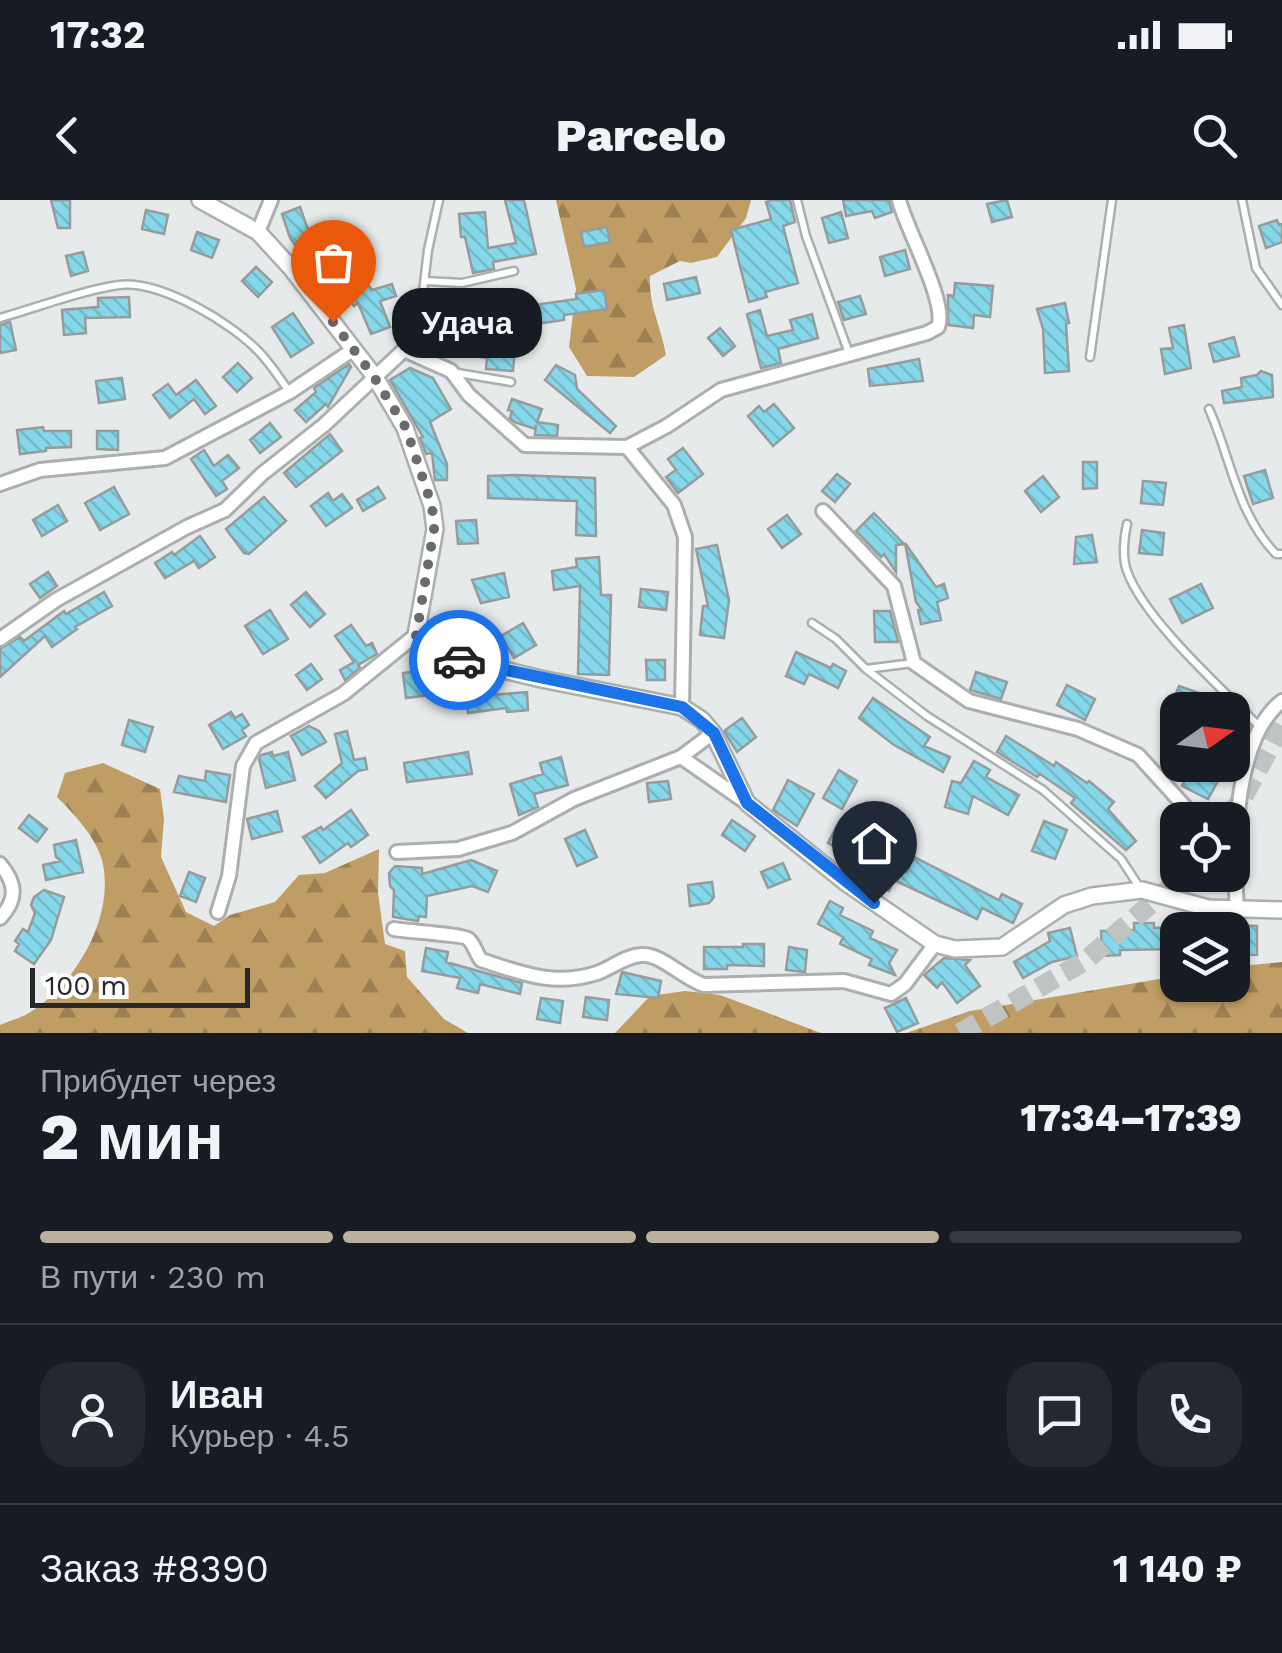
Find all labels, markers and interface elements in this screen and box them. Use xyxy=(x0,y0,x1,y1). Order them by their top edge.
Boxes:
text: 17:32 xyxy=(50,13,145,57)
icon: back xyxy=(40,108,95,163)
icon: search xyxy=(1187,108,1242,163)
text: Parcelo xyxy=(556,109,726,162)
pin xyxy=(291,220,376,323)
icon: bag xyxy=(306,235,361,290)
callout: Удача xyxy=(393,287,543,357)
text: Удача xyxy=(421,304,513,342)
courier xyxy=(409,610,509,710)
icon: car xyxy=(432,633,487,688)
north arrow xyxy=(1160,692,1250,782)
map controls xyxy=(1160,692,1250,1002)
pin xyxy=(832,801,917,904)
button: locate xyxy=(1160,802,1250,892)
icon: home xyxy=(847,816,902,871)
button: layers xyxy=(1160,912,1250,1002)
scale bar xyxy=(30,963,250,1008)
text: 100 m xyxy=(45,969,127,1002)
text: Прибудет через xyxy=(40,1062,276,1100)
text: 17:34–17:39 xyxy=(1020,1096,1242,1140)
text: 2 мин xyxy=(40,1099,224,1175)
text: В пути · 230 m xyxy=(40,1258,266,1296)
button: person xyxy=(40,1362,145,1467)
button: chat xyxy=(1007,1362,1112,1467)
button: phone xyxy=(1137,1362,1242,1467)
text: Иван xyxy=(170,1373,264,1417)
text: Курьер · 4.5 xyxy=(170,1417,350,1455)
text: Заказ #8390 xyxy=(40,1547,269,1591)
text: 1 140 ₽ xyxy=(1113,1547,1242,1591)

